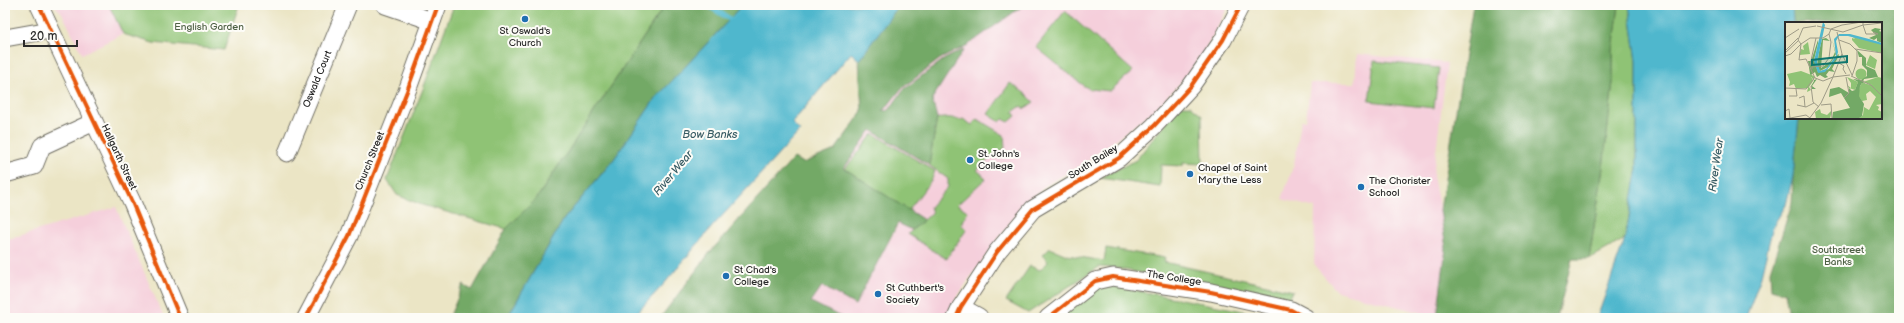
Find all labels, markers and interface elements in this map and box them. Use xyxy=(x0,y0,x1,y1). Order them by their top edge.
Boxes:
marker: St Oswald's Church xyxy=(520,14,530,24)
park label: English Garden xyxy=(174,21,244,33)
scale bar xyxy=(24,22,77,48)
inset map xyxy=(1785,22,1882,119)
place label: St Oswald's Church xyxy=(499,25,551,49)
text: 20 m xyxy=(30,29,57,44)
street label: Oswald Court xyxy=(300,49,335,109)
street label: Hallgarth Street xyxy=(99,122,139,192)
water label: Bow Banks xyxy=(683,128,738,141)
street label: Church Street xyxy=(353,130,387,192)
water label: River Wear xyxy=(1706,136,1726,193)
street label: South Bailey xyxy=(1066,142,1120,182)
water label: River Wear xyxy=(651,147,696,198)
place label: St. John's College xyxy=(978,148,1019,172)
marker: St. John's College xyxy=(965,155,975,165)
place label: Chapel of Saint Mary the Less xyxy=(1198,162,1267,186)
marker: Chapel of Saint Mary the Less xyxy=(1185,169,1195,179)
place label: The Chorister School xyxy=(1369,175,1431,199)
marker: The Chorister School xyxy=(1356,182,1366,192)
park label: Southstreet Banks xyxy=(1812,244,1864,268)
place label: St Chad's College xyxy=(734,264,776,288)
street label: The College xyxy=(1146,268,1202,288)
marker: St Chad's College xyxy=(721,271,731,281)
place label: St Cuthbert's Society xyxy=(886,282,944,306)
marker: St Cuthbert's Society xyxy=(873,289,883,299)

